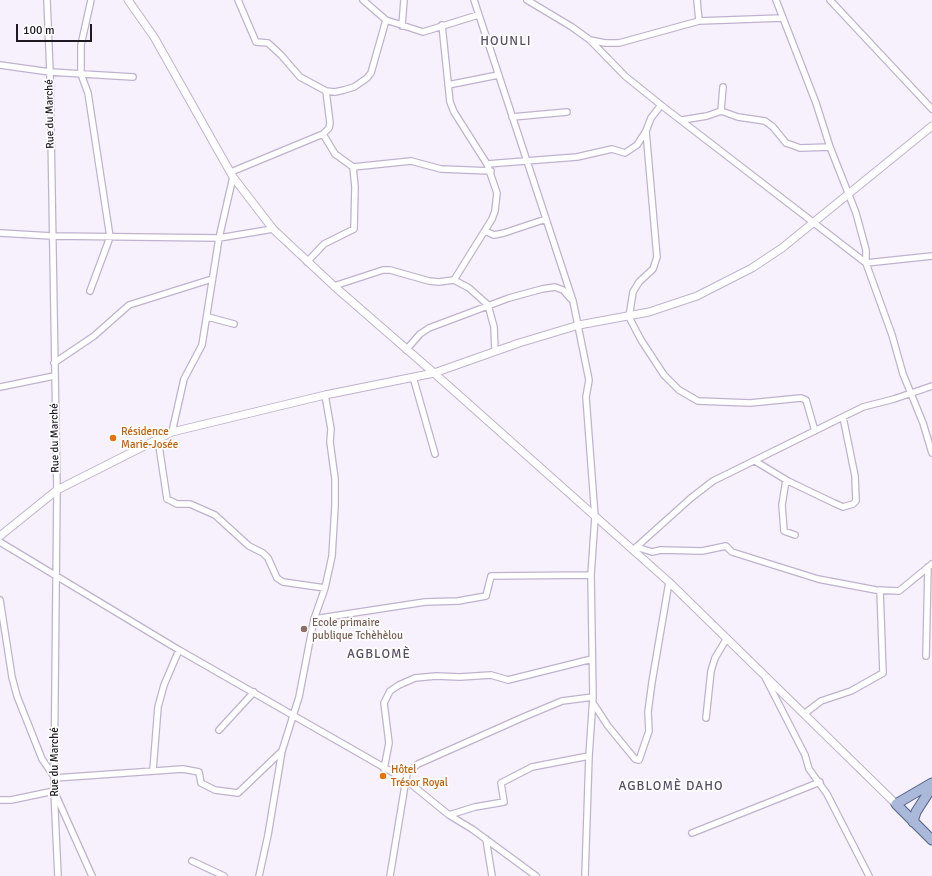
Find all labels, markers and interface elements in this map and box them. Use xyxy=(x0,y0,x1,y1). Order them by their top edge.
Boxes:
scale bar xyxy=(18,16,94,42)
text: 100 m xyxy=(23,23,55,38)
district label: HOUNLI xyxy=(480,34,532,50)
street label: Rue du Marché xyxy=(43,79,57,149)
street label: Rue du Marché xyxy=(48,403,62,473)
place label: Résidence Marie-Josée xyxy=(121,425,178,451)
marker: Résidence Marie-Josée xyxy=(108,433,118,443)
place label: Ecole primaire publique Tchèhèlou xyxy=(312,616,403,642)
marker: Ecole primaire publique Tchèhèlou xyxy=(299,624,309,634)
district label: AGBLOMÈ xyxy=(347,647,411,663)
street label: Rue du Marché xyxy=(48,727,62,797)
place label: Hôtel Trésor Royal xyxy=(391,763,448,789)
marker: Hôtel Trésor Royal xyxy=(378,771,388,781)
district label: AGBLOMÈ DAHO xyxy=(618,779,724,795)

